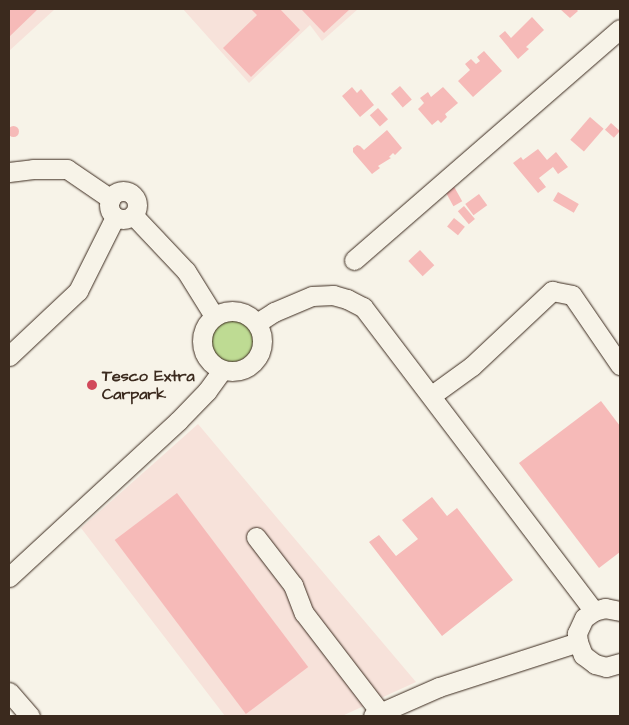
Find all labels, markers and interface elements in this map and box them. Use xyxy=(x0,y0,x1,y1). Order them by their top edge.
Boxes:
place label: Tesco Extra Carpark xyxy=(102,366,195,404)
marker: Tesco Extra Carpark xyxy=(86,379,98,391)

